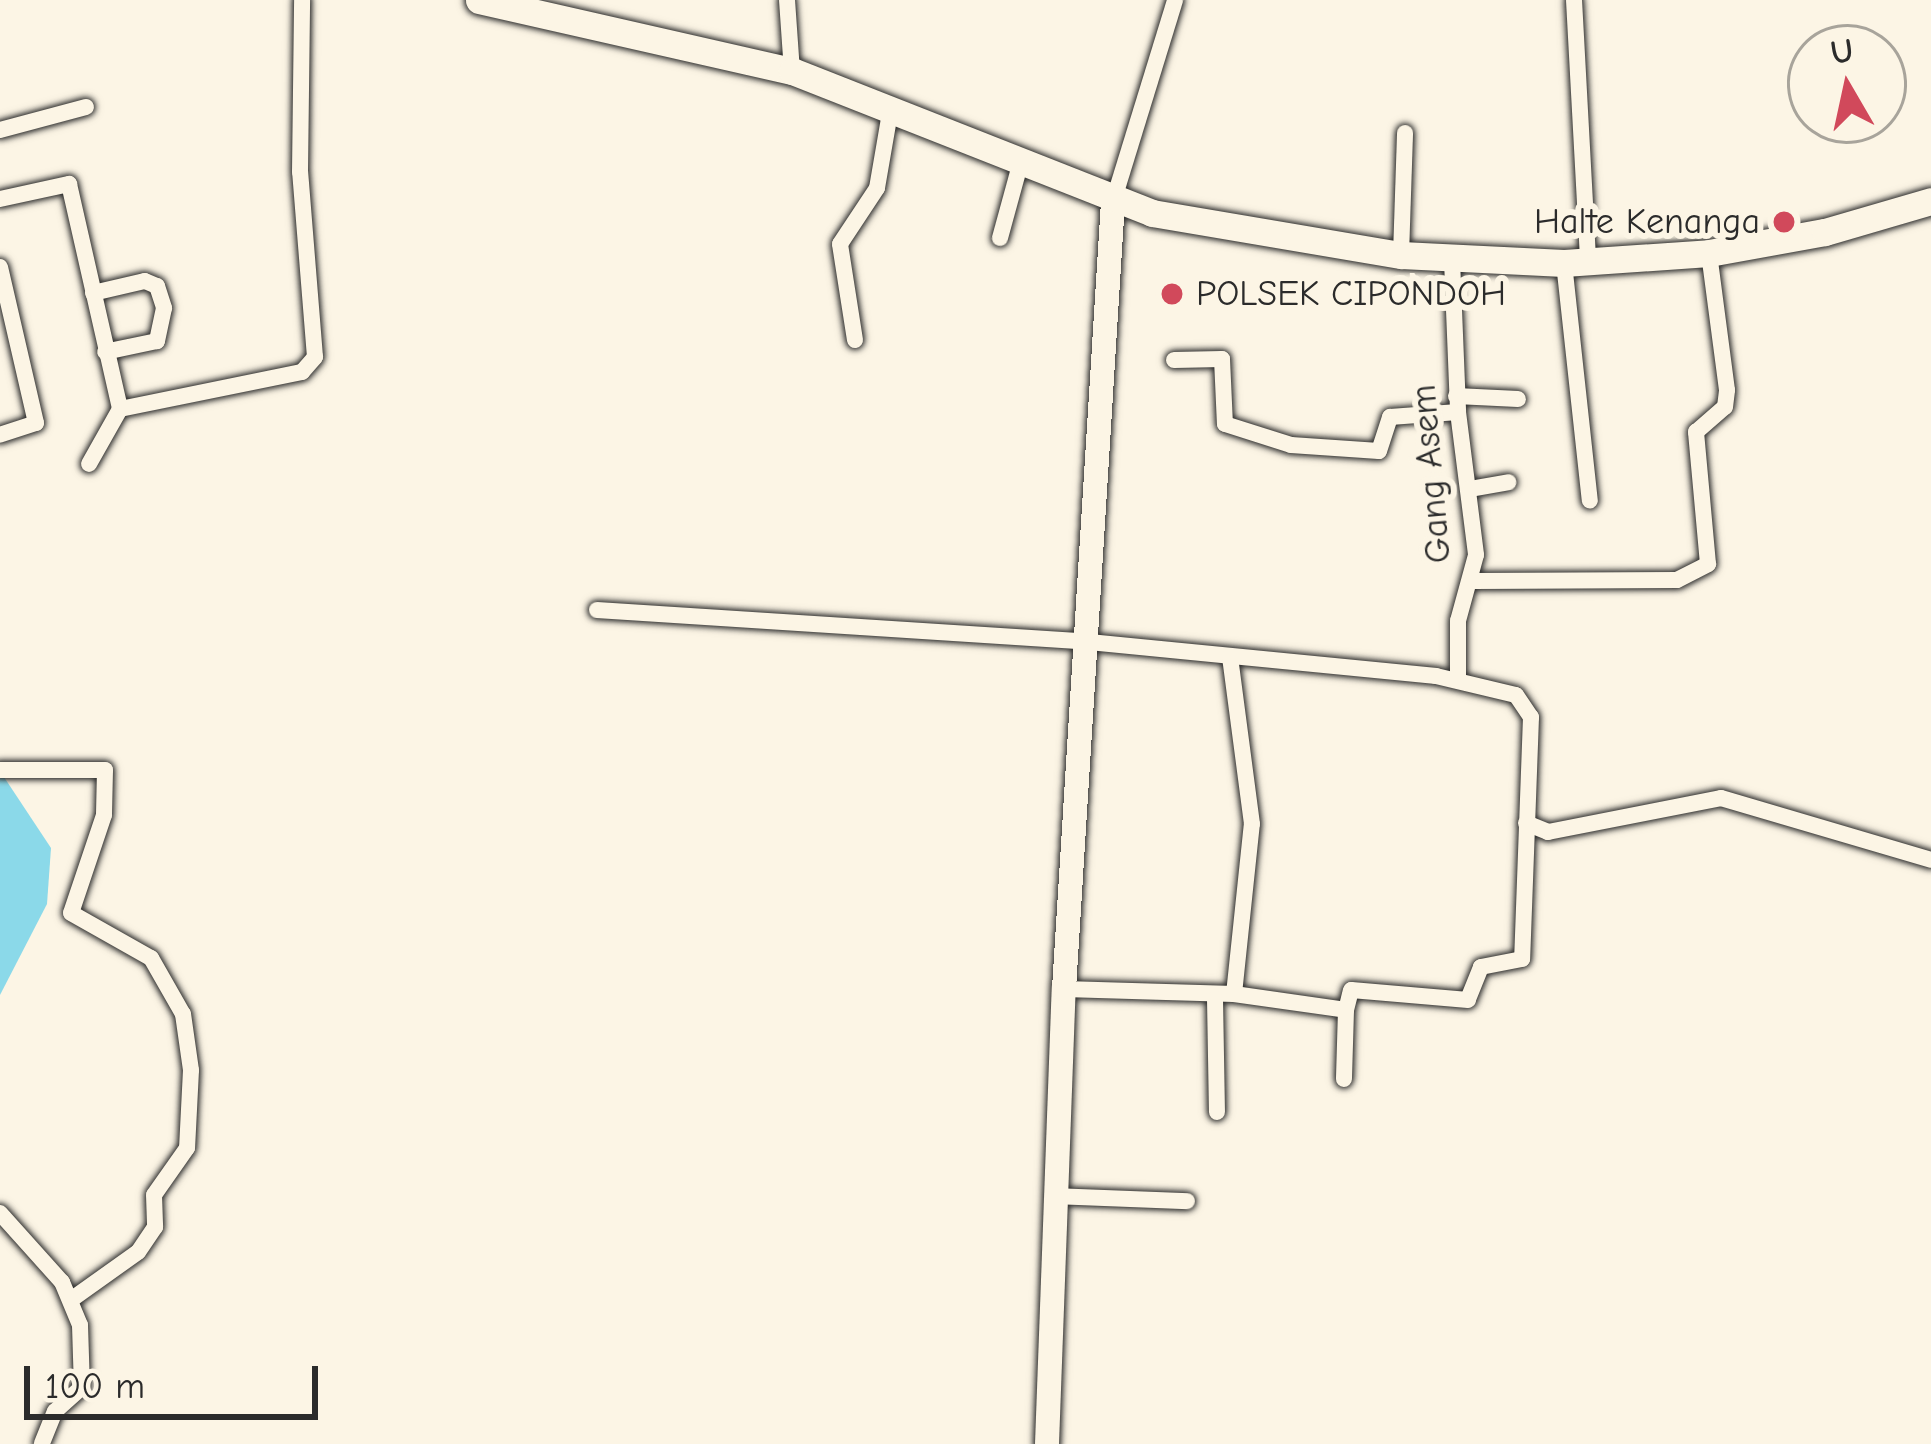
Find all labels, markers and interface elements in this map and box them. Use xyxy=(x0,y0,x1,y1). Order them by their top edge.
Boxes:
north arrow xyxy=(1787,24,1907,144)
text: U xyxy=(1828,31,1856,72)
place label: Halte Kenanga xyxy=(1534,200,1760,244)
marker: Halte Kenanga xyxy=(1771,209,1797,235)
place label: POLSEK CIPONDOH xyxy=(1196,272,1506,316)
marker: POLSEK CIPONDOH xyxy=(1159,281,1185,307)
street label: Gang Asem xyxy=(1402,383,1460,565)
scale bar xyxy=(30,1342,324,1416)
text: 100 m xyxy=(45,1366,145,1407)

